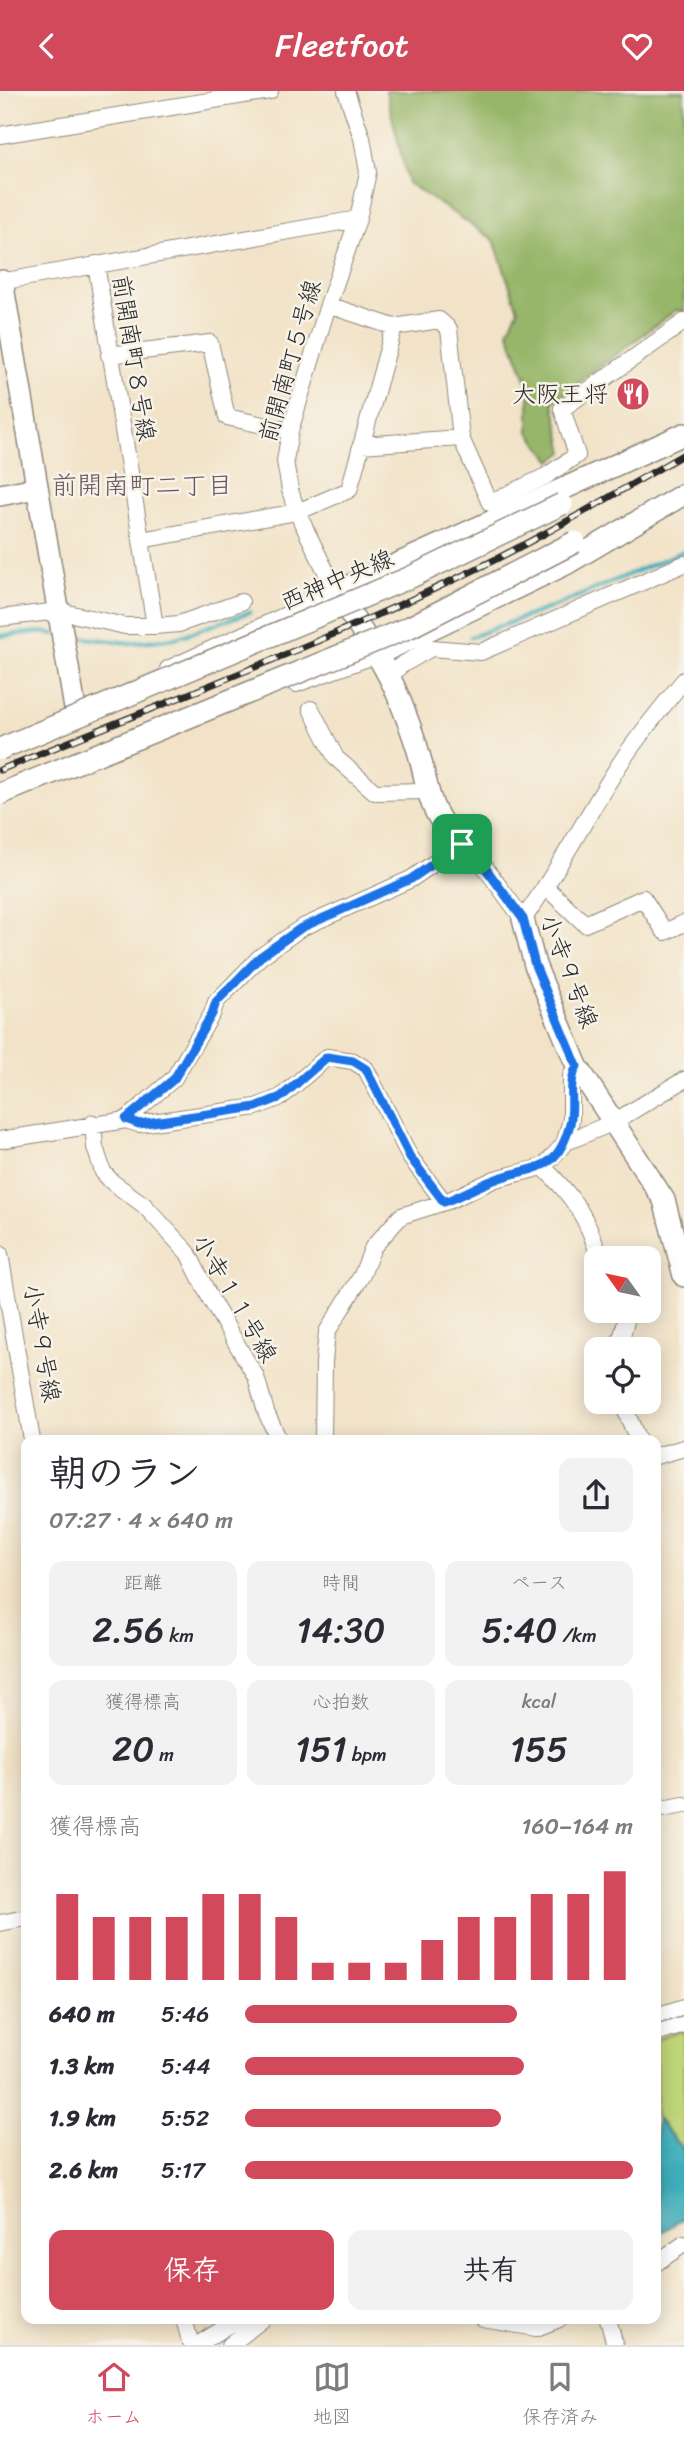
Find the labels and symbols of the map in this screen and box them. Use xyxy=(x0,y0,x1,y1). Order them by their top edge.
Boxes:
street label: 前開南町８号線 xyxy=(100,272,168,444)
street label: 前開南町５号線 xyxy=(247,274,333,448)
place label: 大阪王将 xyxy=(512,373,608,415)
restaurant icon: 大阪王将 xyxy=(614,375,652,413)
district label: 前開南町二丁目 xyxy=(51,462,233,508)
street label: 西神中央線 xyxy=(274,537,400,623)
pin xyxy=(432,814,492,874)
street label: 小寺９号線 xyxy=(528,907,610,1035)
street label: 小寺１１号線 xyxy=(181,1225,289,1371)
north arrow xyxy=(584,1246,662,1323)
street label: 小寺９号線 xyxy=(11,1280,73,1406)

